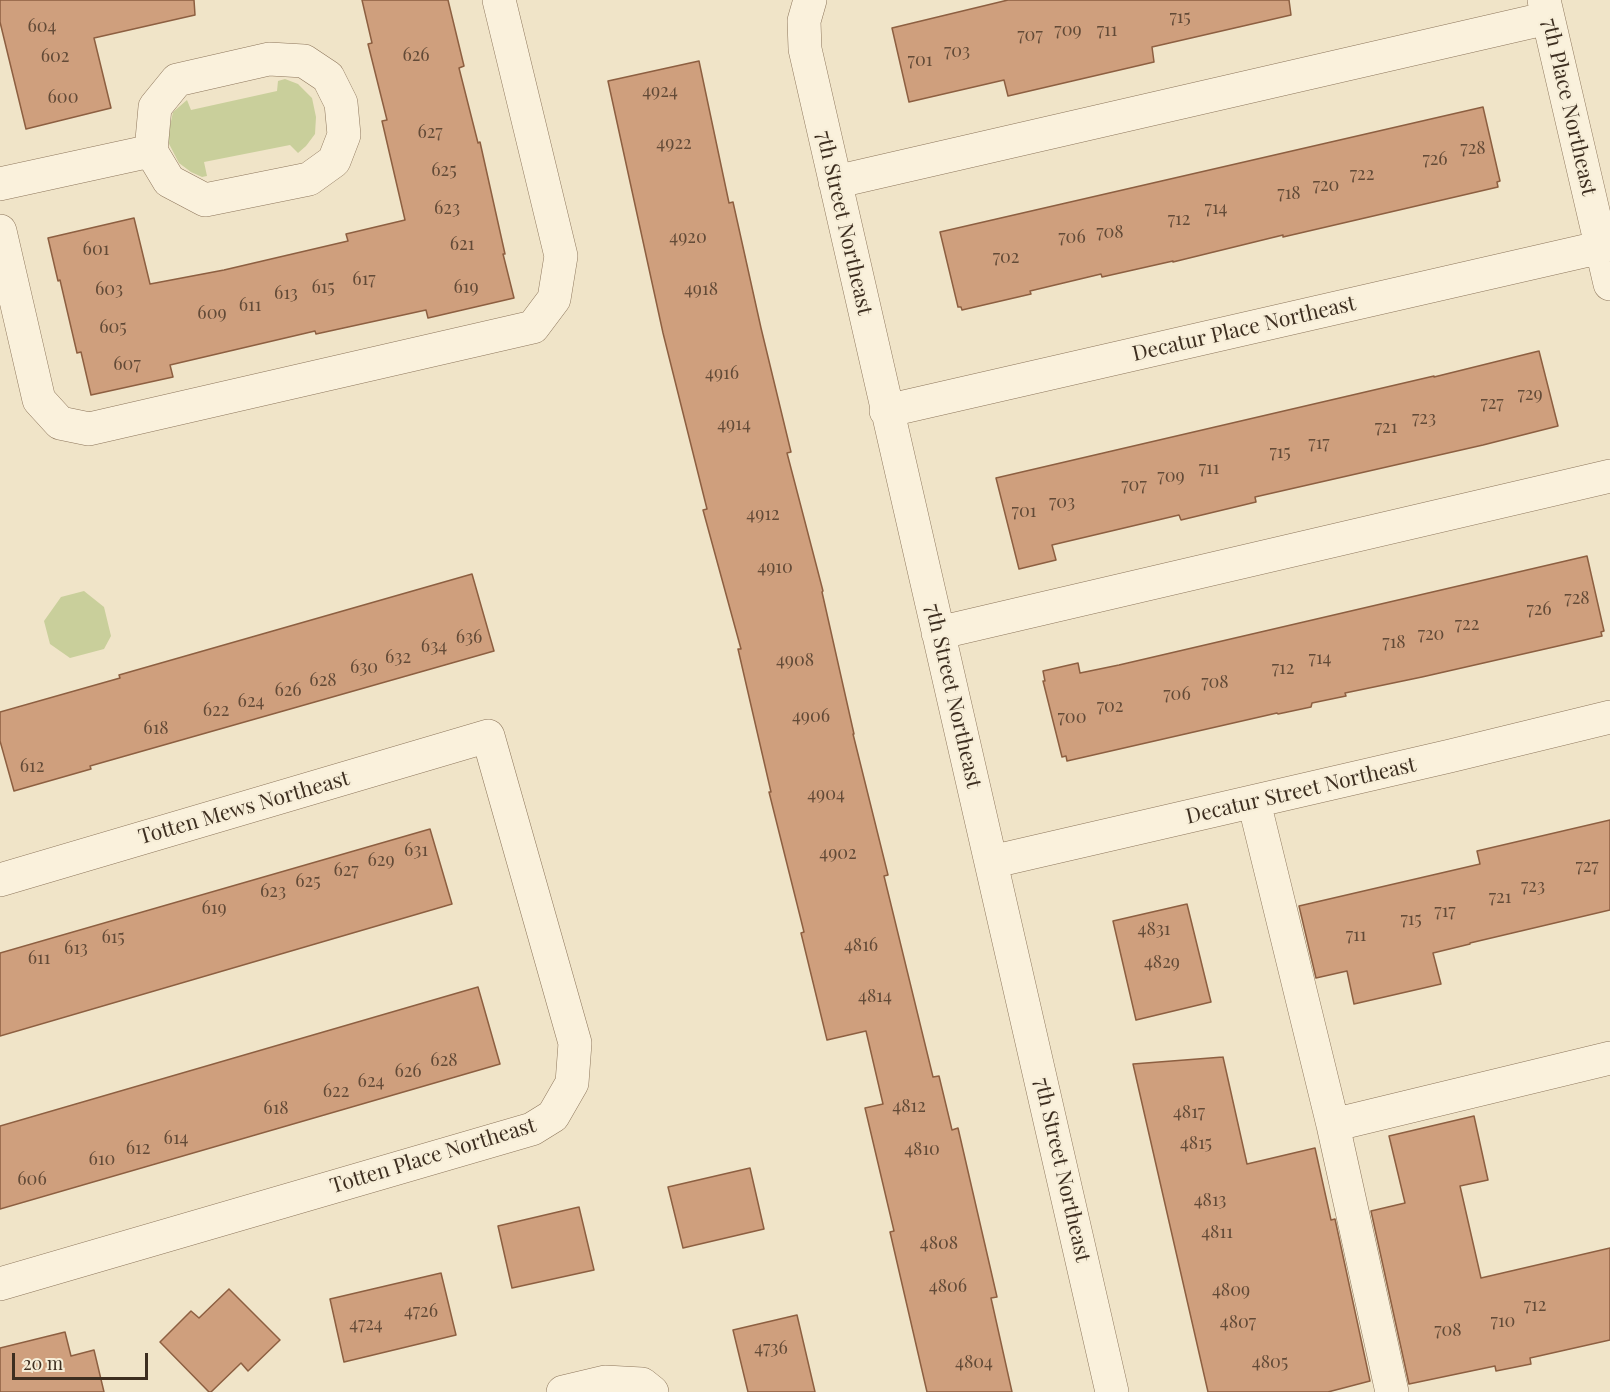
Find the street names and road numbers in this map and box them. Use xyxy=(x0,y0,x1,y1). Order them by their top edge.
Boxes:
street label: 7th Place Northeast xyxy=(1536,16,1602,198)
street label: 7th Street Northeast xyxy=(811,129,877,317)
street label: Decatur Place Northeast xyxy=(1130,291,1358,367)
street label: 7th Street Northeast xyxy=(920,602,986,790)
street label: Decatur Street Northeast xyxy=(1184,752,1418,830)
street label: Totten Mews Northeast xyxy=(136,766,352,850)
street label: 7th Street Northeast xyxy=(1029,1076,1095,1264)
street label: Totten Place Northeast xyxy=(327,1113,539,1199)

